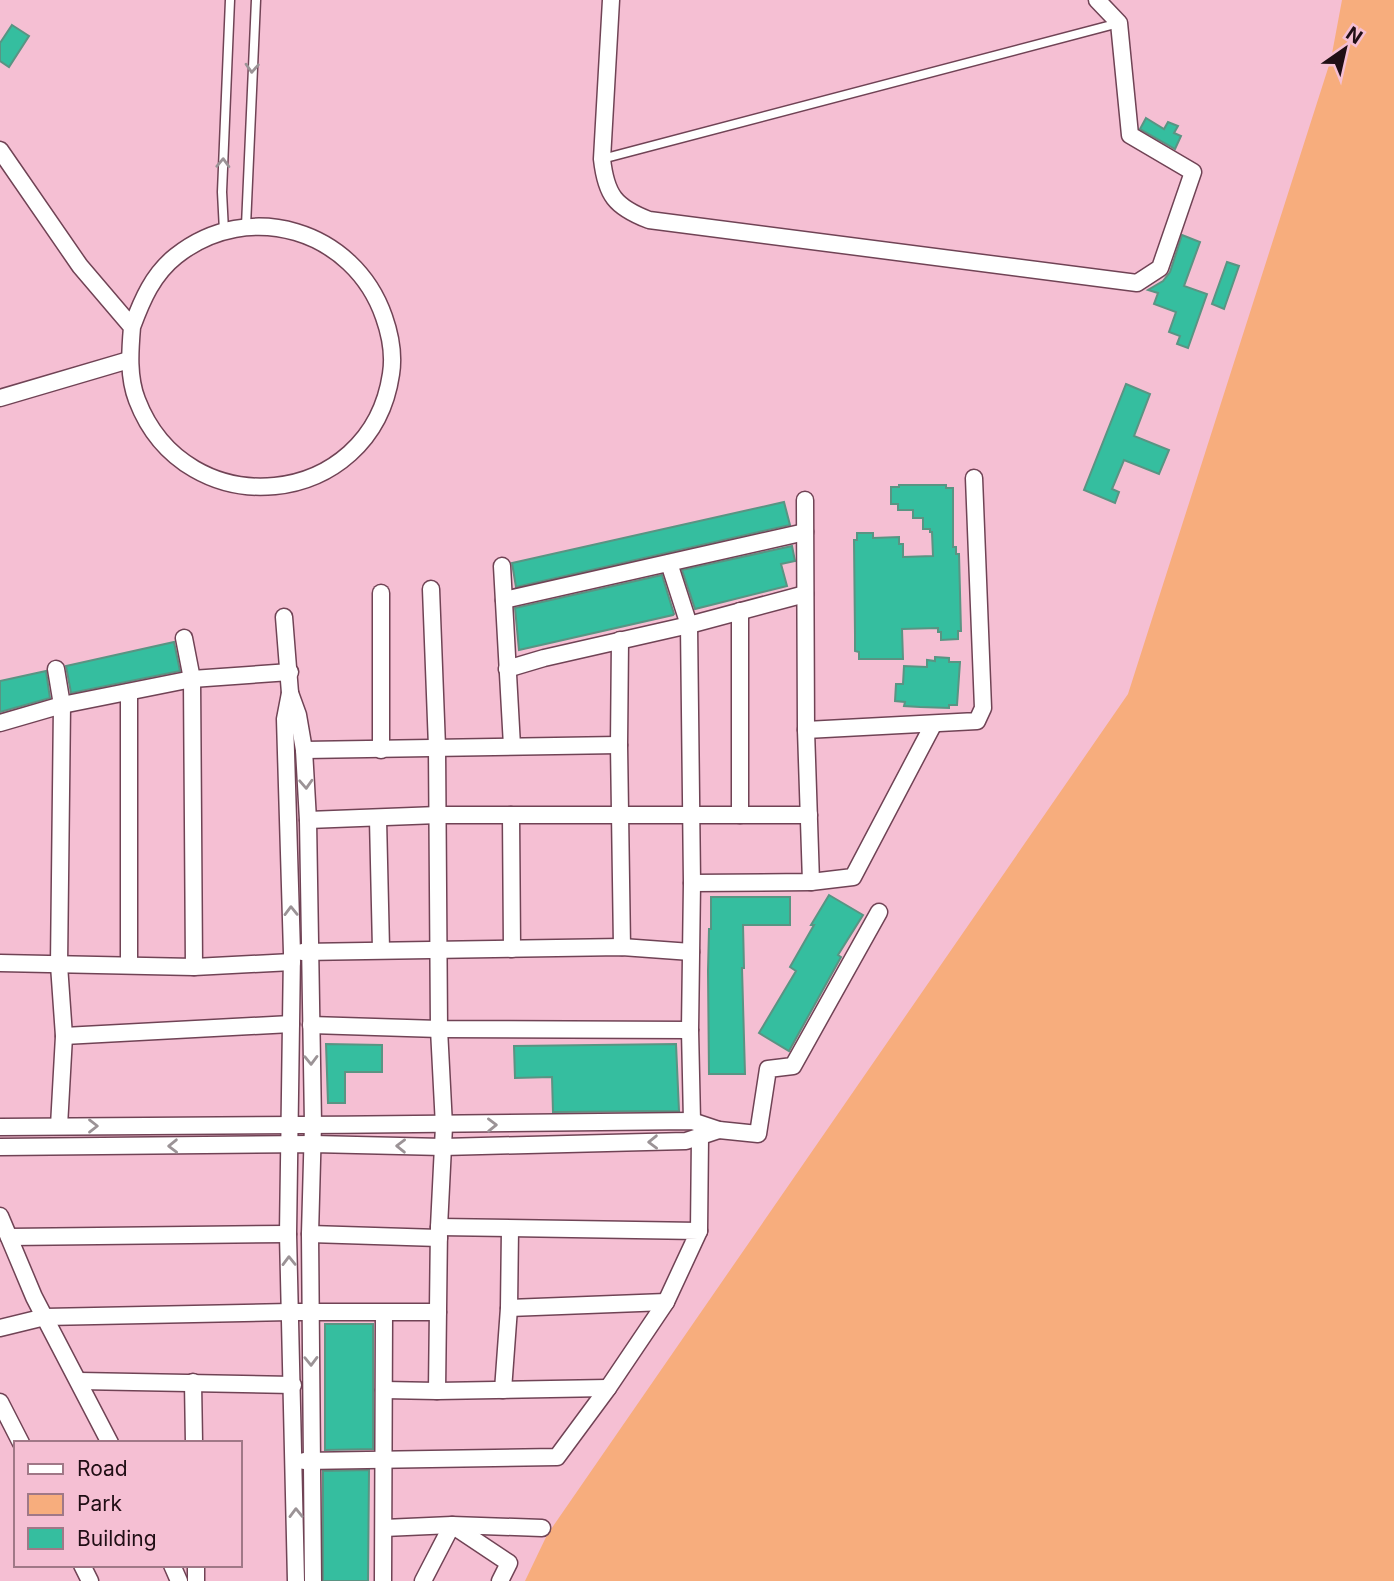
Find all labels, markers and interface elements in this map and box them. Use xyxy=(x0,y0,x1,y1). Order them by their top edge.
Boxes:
north arrow xyxy=(1310,14,1380,84)
text: N xyxy=(1342,22,1367,49)
one-way arrow xyxy=(245,63,260,74)
one-way arrow xyxy=(215,157,230,168)
one-way arrow xyxy=(298,779,313,790)
one-way arrow xyxy=(283,905,299,916)
one-way arrow xyxy=(304,1055,319,1066)
one-way arrow xyxy=(487,1117,497,1133)
one-way arrow xyxy=(88,1118,98,1134)
one-way arrow xyxy=(647,1135,658,1150)
one-way arrow xyxy=(167,1138,178,1153)
one-way arrow xyxy=(395,1139,406,1154)
one-way arrow xyxy=(281,1255,297,1266)
one-way arrow xyxy=(303,1356,319,1367)
legend xyxy=(14,1441,242,1567)
text: Road xyxy=(77,1456,128,1481)
text: Park xyxy=(77,1491,122,1516)
one-way arrow xyxy=(288,1507,303,1518)
text: Building xyxy=(77,1526,157,1551)

